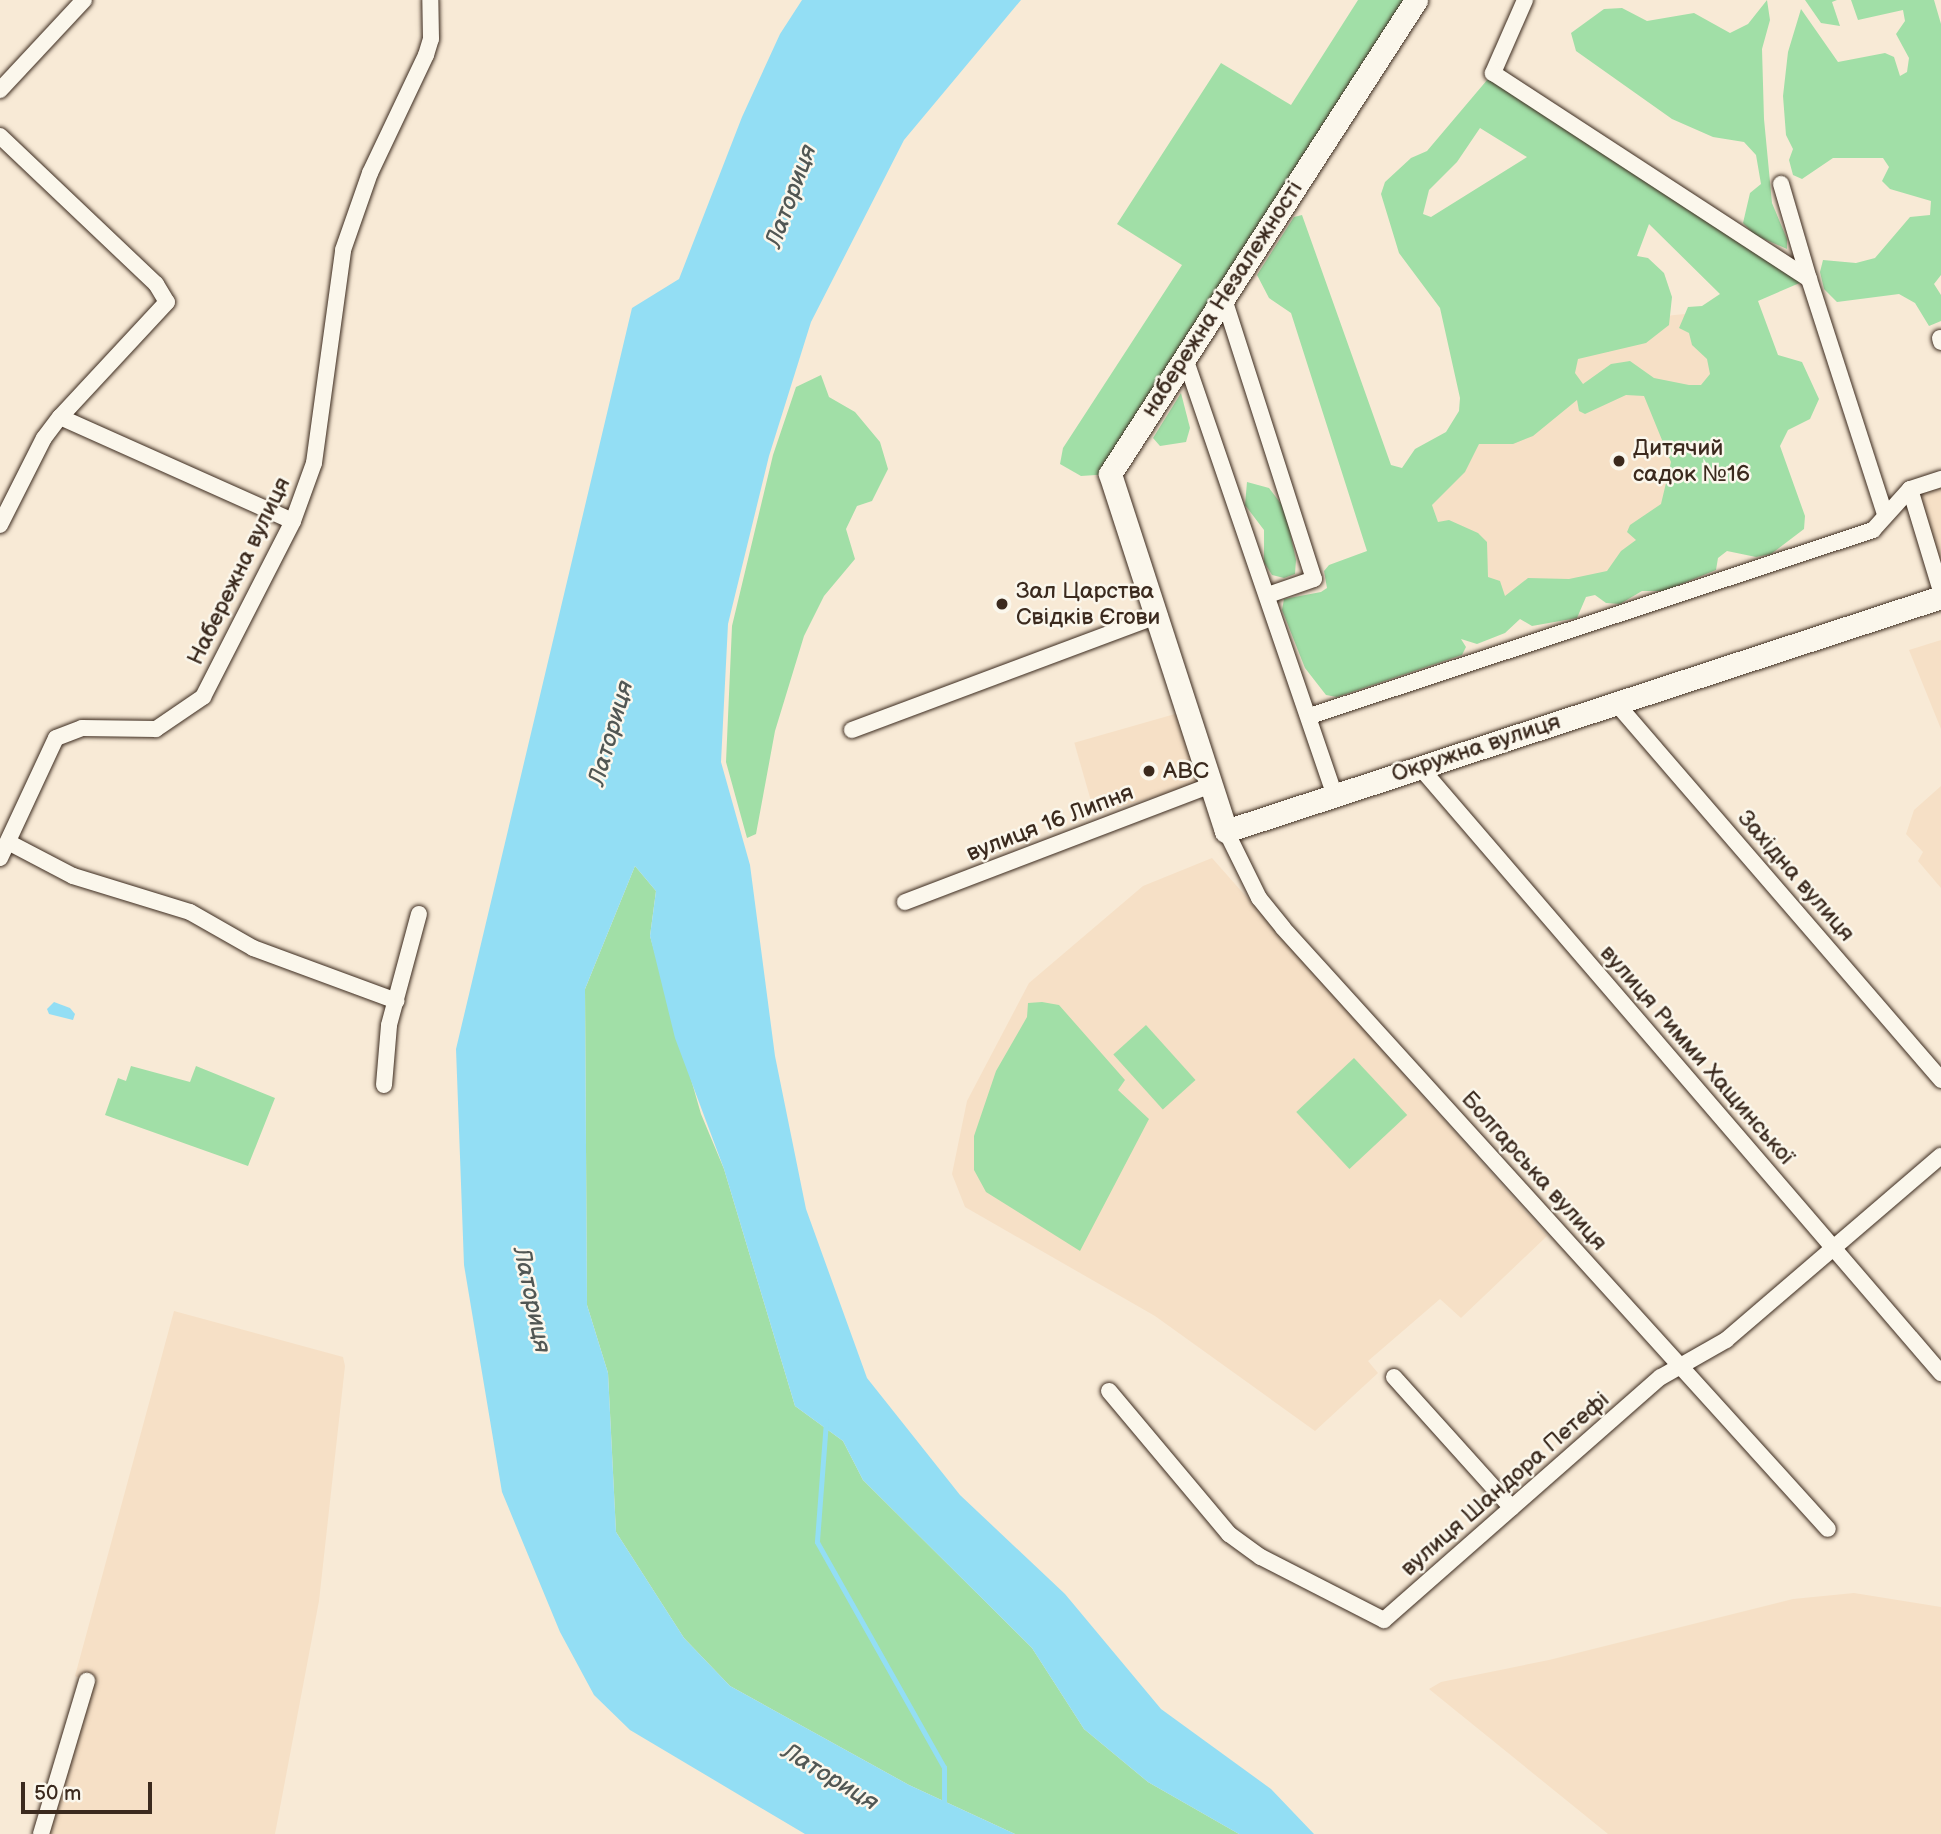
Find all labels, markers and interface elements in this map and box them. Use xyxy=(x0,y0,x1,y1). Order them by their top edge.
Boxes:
water label: Латориця xyxy=(759,141,823,251)
street label: набережна Незалежності xyxy=(1135,176,1309,422)
place label: Дитячий садок №16 xyxy=(1633,434,1750,488)
marker: Дитячий садок №16 xyxy=(1611,453,1627,469)
street label: Набережна вулиця xyxy=(182,473,296,669)
place label: Зал Царства Свідків Єгови xyxy=(1016,577,1160,631)
marker: Зал Царства Свідків Єгови xyxy=(994,596,1010,612)
water label: Латориця xyxy=(582,677,640,789)
street label: Окружна вулиця xyxy=(1388,708,1564,788)
place label: ABC xyxy=(1163,757,1209,785)
marker: ABC xyxy=(1141,763,1157,779)
street label: вулиця 16 Липня xyxy=(963,778,1137,868)
street label: Західна вулиця xyxy=(1732,805,1860,947)
street label: вулиця Римми Хащинської xyxy=(1594,940,1800,1170)
street label: Болгарська вулиця xyxy=(1455,1086,1613,1256)
water label: Латориця xyxy=(507,1244,557,1356)
street label: вулиця Шандора Петефі xyxy=(1395,1386,1615,1582)
water label: Латориця xyxy=(777,1737,883,1817)
scale bar xyxy=(24,1768,156,1812)
text: 50 m xyxy=(34,1781,81,1806)

